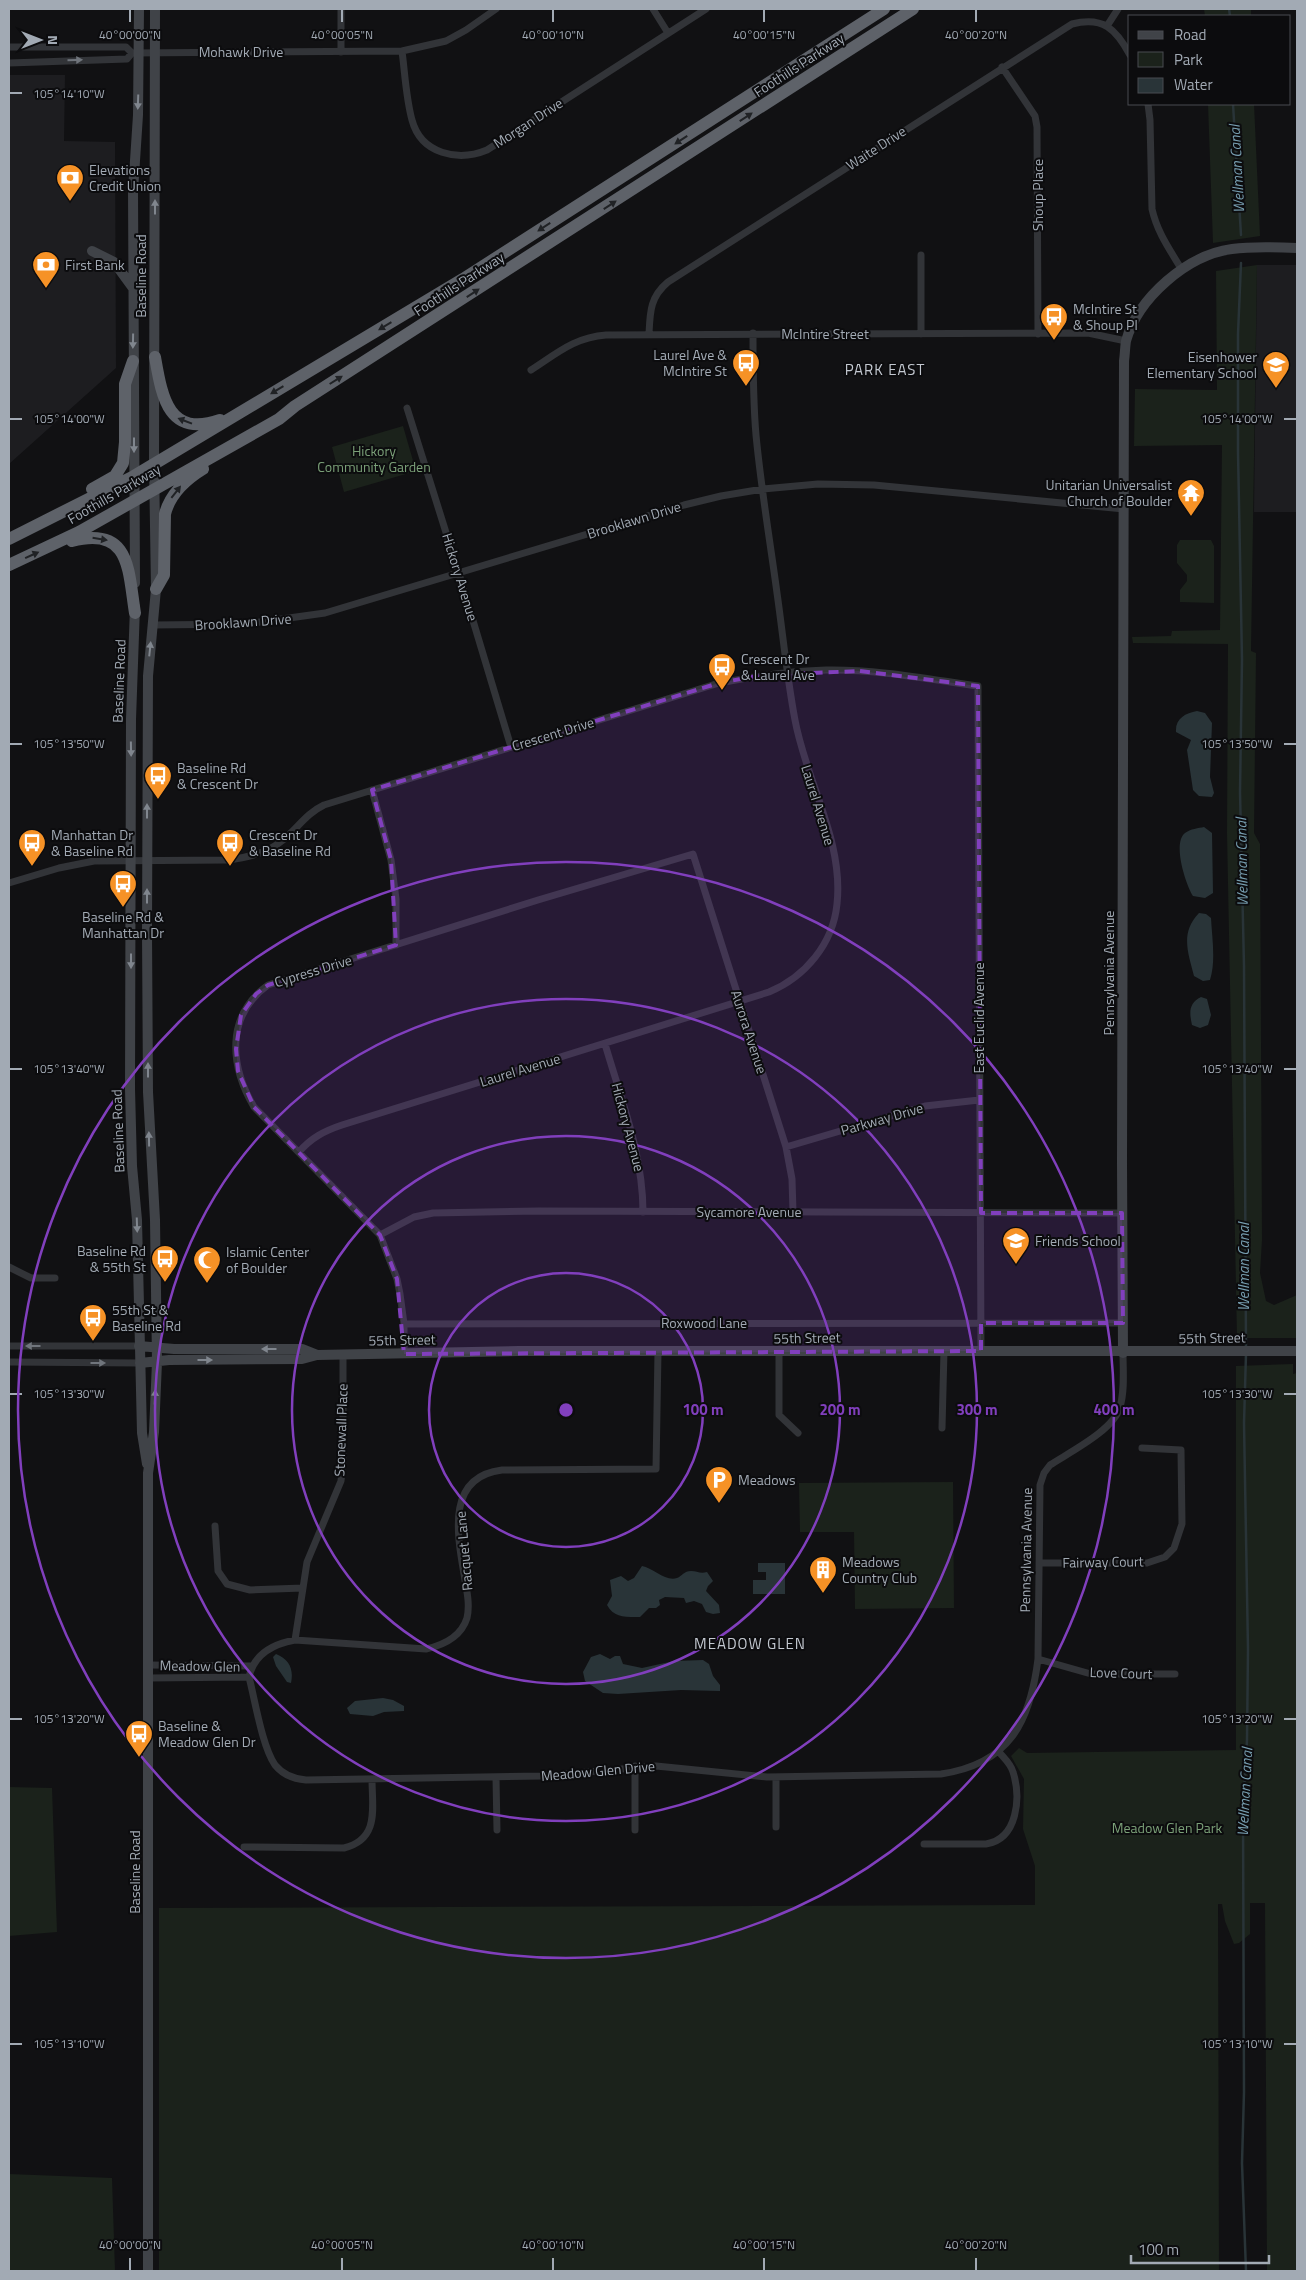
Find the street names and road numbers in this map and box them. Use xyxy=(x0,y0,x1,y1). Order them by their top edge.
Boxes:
street label: Foothills Parkway xyxy=(749,27,848,102)
street label: Mohawk Drive xyxy=(199,41,283,62)
street label: Morgan Drive xyxy=(489,92,567,153)
street label: Waite Drive xyxy=(842,120,910,175)
street label: Shoup Place xyxy=(1027,159,1048,231)
street label: Baseline Road xyxy=(130,234,151,318)
street label: Foothills Parkway xyxy=(409,246,508,321)
street label: McIntire Street xyxy=(781,323,869,344)
street label: Foothills Parkway xyxy=(63,458,164,529)
street label: Brooklawn Drive xyxy=(584,495,683,544)
street label: Hickory Avenue xyxy=(437,530,484,623)
street label: Brooklawn Drive xyxy=(194,608,292,635)
street label: Baseline Road xyxy=(107,639,130,723)
street label: Crescent Drive xyxy=(509,711,597,756)
street label: Laurel Avenue xyxy=(796,762,841,848)
street label: Pennsylvania Avenue xyxy=(1098,911,1119,1035)
street label: Cypress Drive xyxy=(272,949,354,992)
street label: East Euclid Avenue xyxy=(968,962,989,1074)
street label: Aurora Avenue xyxy=(726,987,773,1076)
street label: Laurel Avenue xyxy=(477,1047,563,1092)
street label: Hickory Avenue xyxy=(607,1080,650,1174)
street label: Baseline Road xyxy=(106,1089,129,1173)
street label: Parkway Drive xyxy=(838,1097,926,1140)
street label: Sycamore Avenue xyxy=(697,1201,801,1222)
street label: Roxwood Lane xyxy=(661,1312,747,1333)
street label: 55th Street xyxy=(773,1326,841,1349)
street label: 55th Street xyxy=(1178,1326,1246,1349)
street label: 55th Street xyxy=(368,1328,436,1351)
street label: Stonewall Place xyxy=(328,1383,353,1477)
street label: Pennsylvania Avenue xyxy=(1014,1487,1037,1613)
street label: Racquet Lane xyxy=(450,1510,477,1592)
street label: Fairway Court xyxy=(1062,1550,1144,1573)
street label: Meadow Glen xyxy=(159,1654,241,1677)
street label: Love Court xyxy=(1089,1661,1153,1684)
street label: Meadow Glen Drive xyxy=(540,1755,656,1786)
street label: Baseline Road xyxy=(124,1830,145,1914)

